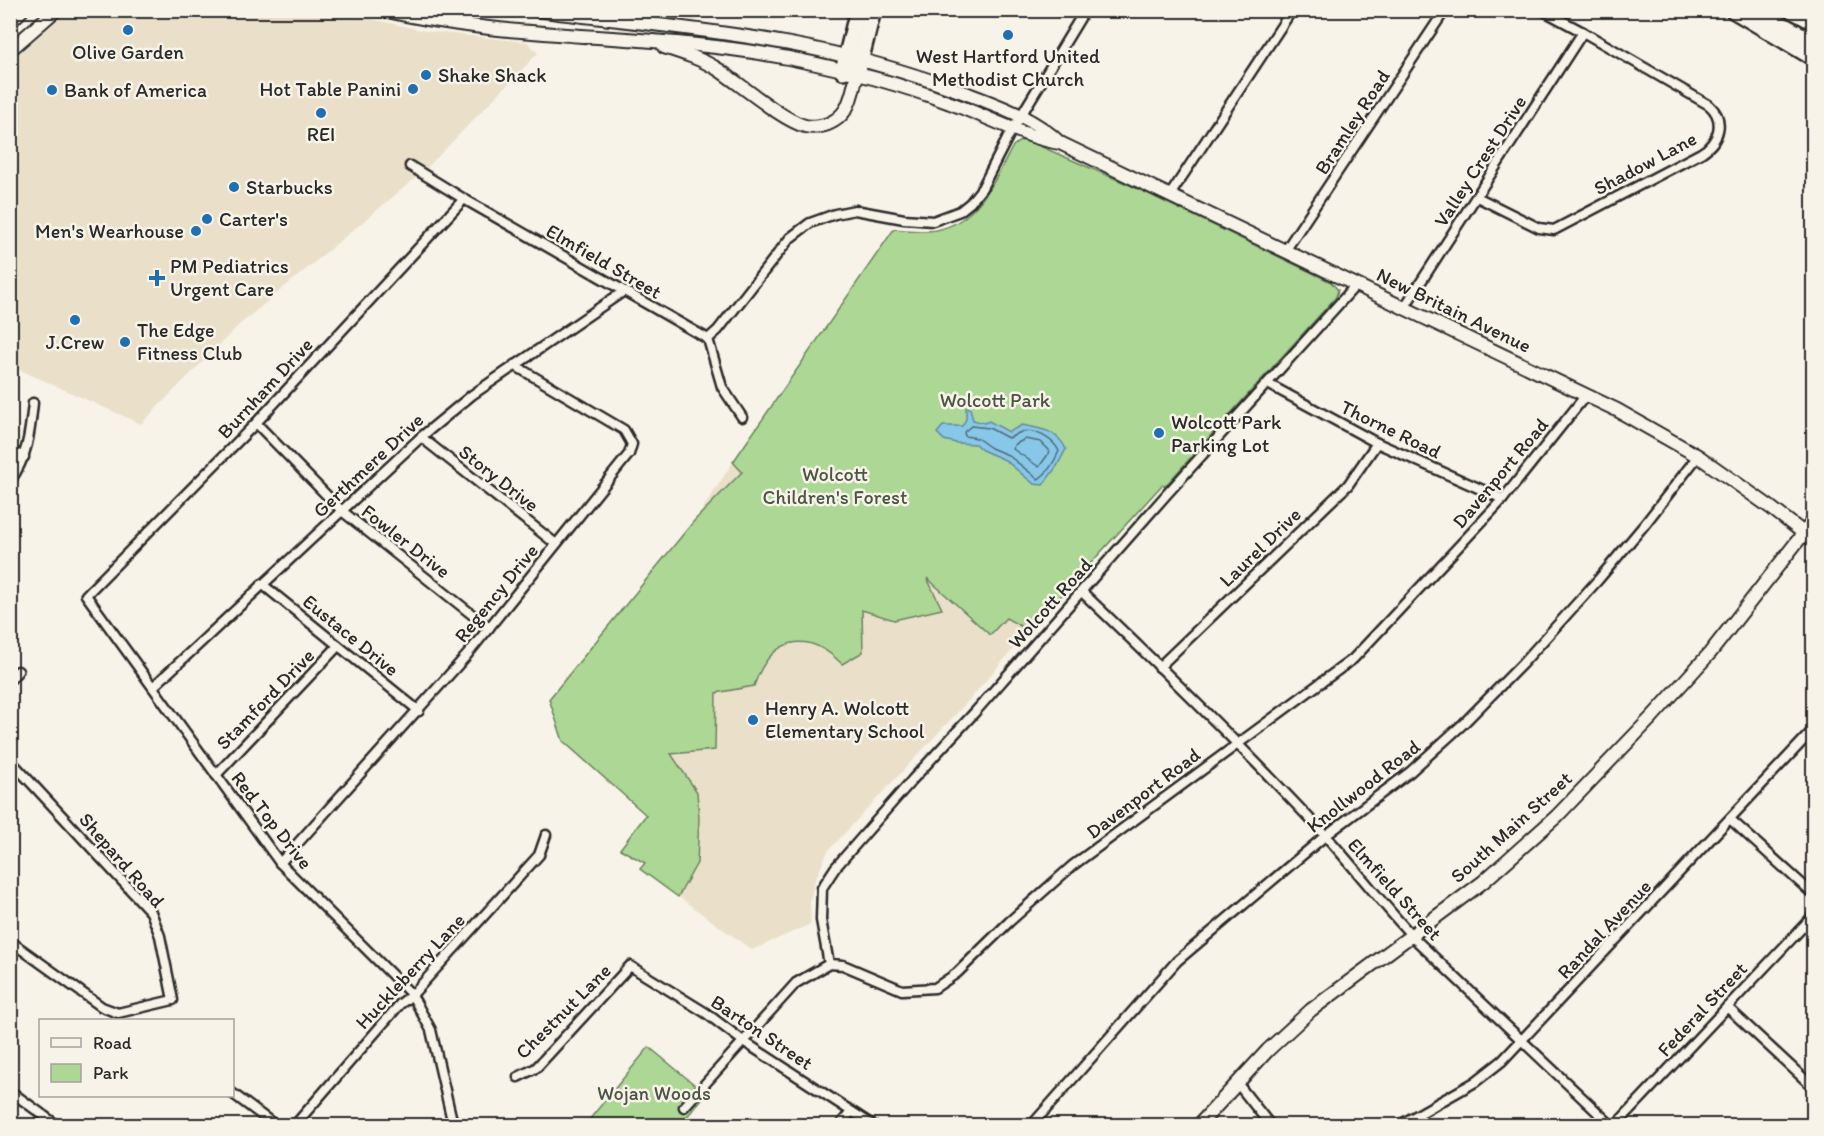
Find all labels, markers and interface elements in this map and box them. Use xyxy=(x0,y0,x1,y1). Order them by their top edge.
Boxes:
marker: Olive Garden xyxy=(121,23,135,37)
marker: West Hartford United Methodist Church xyxy=(1001,28,1015,42)
place label: Olive Garden xyxy=(72,40,184,64)
place label: West Hartford United Methodist Church xyxy=(916,44,1100,91)
place label: Shake Shack xyxy=(438,63,546,87)
street label: Bramley Road xyxy=(1309,65,1395,179)
marker: Shake Shack xyxy=(419,68,433,82)
place label: Hot Table Panini xyxy=(259,77,401,101)
place label: Bank of America xyxy=(64,78,207,102)
marker: Hot Table Panini xyxy=(406,82,420,96)
marker: Bank of America xyxy=(45,83,59,97)
street label: Valley Crest Drive xyxy=(1429,91,1531,231)
marker: REI xyxy=(314,106,328,120)
place label: REI xyxy=(307,122,335,146)
street label: Shadow Lane xyxy=(1590,126,1700,200)
place label: Starbucks xyxy=(246,175,333,199)
marker: Starbucks xyxy=(227,180,241,194)
place label: Carter's xyxy=(219,207,288,231)
marker: Carter's xyxy=(200,212,214,226)
street label: Elmfield Street xyxy=(542,218,666,304)
place label: Men's Wearhouse xyxy=(35,219,184,243)
marker: Men's Wearhouse xyxy=(189,224,203,238)
place label: PM Pediatrics Urgent Care xyxy=(170,254,289,301)
street label: New Britain Avenue xyxy=(1373,262,1535,358)
marker: PM Pediatrics Urgent Care xyxy=(148,269,166,287)
marker: J.Crew xyxy=(68,313,82,327)
place label: The Edge Fitness Club xyxy=(137,318,243,365)
place label: J.Crew xyxy=(46,330,104,354)
street label: Burnham Drive xyxy=(212,333,318,443)
marker: The Edge Fitness Club xyxy=(118,335,132,349)
park label: Wolcott Park xyxy=(940,388,1051,412)
street label: Thorne Road xyxy=(1337,394,1445,464)
street label: Gerthmere Drive xyxy=(308,408,428,522)
place label: Wolcott Park Parking Lot xyxy=(1171,410,1282,457)
street label: Davenport Road xyxy=(1447,413,1553,533)
marker: Wolcott Park Parking Lot xyxy=(1152,426,1166,440)
street label: Story Drive xyxy=(454,439,544,517)
park label: Wolcott Children's Forest xyxy=(763,462,907,509)
street label: Fowler Drive xyxy=(357,499,455,583)
street label: Laurel Drive xyxy=(1214,502,1306,592)
street label: Regency Drive xyxy=(449,539,543,647)
street label: Wolcott Road xyxy=(1003,553,1097,653)
street label: Eustace Drive xyxy=(298,589,404,681)
street label: Stamford Drive xyxy=(211,643,319,755)
place label: Henry A. Wolcott Elementary School xyxy=(765,696,925,743)
marker: Henry A. Wolcott Elementary School xyxy=(746,713,760,727)
street label: Knollwood Road xyxy=(1301,734,1425,838)
street label: Davenport Road xyxy=(1081,742,1205,844)
street label: Red Top Drive xyxy=(226,766,318,874)
street label: South Main Street xyxy=(1445,766,1577,888)
street label: Shepard Road xyxy=(74,808,170,913)
street label: Elmfield Street xyxy=(1343,833,1447,945)
street label: Randal Avenue xyxy=(1552,874,1656,984)
street label: Huckleberry Lane xyxy=(350,908,470,1034)
street label: Federal Street xyxy=(1652,957,1752,1061)
street label: Chestnut Lane xyxy=(510,958,616,1064)
street label: Barton Street xyxy=(706,989,818,1075)
legend xyxy=(39,1019,234,1097)
text: Road xyxy=(93,1032,132,1054)
text: Park xyxy=(93,1062,128,1084)
park label: Wojan Woods xyxy=(597,1081,711,1105)

